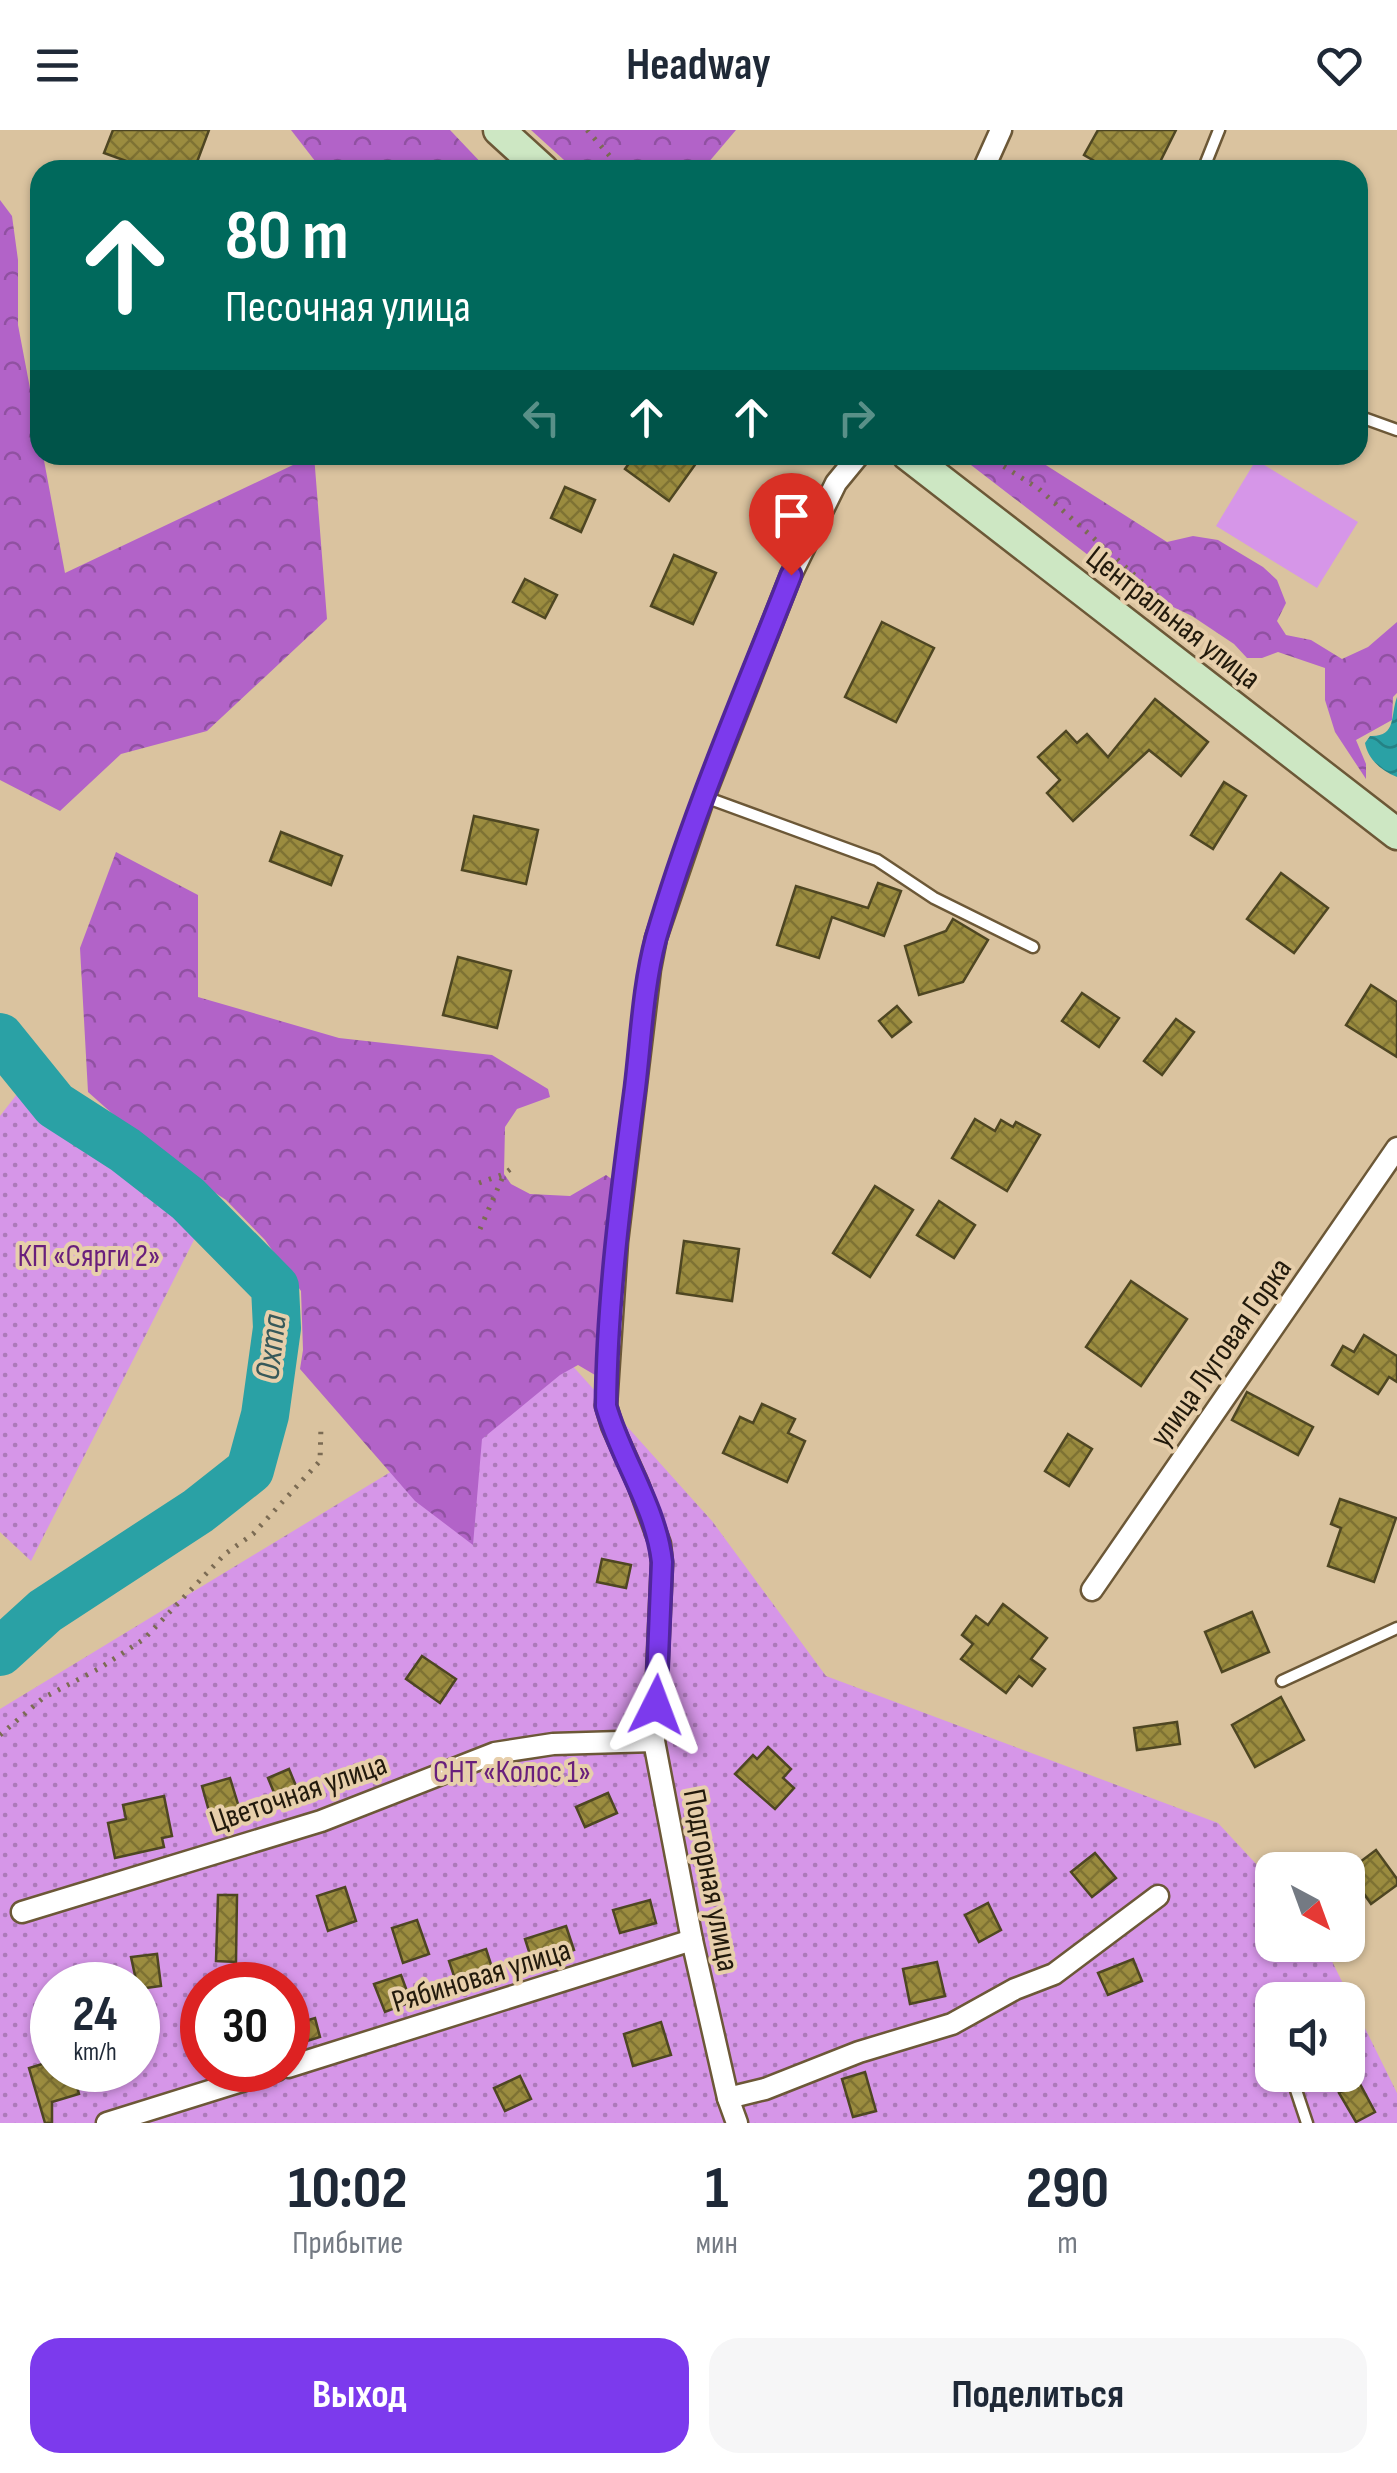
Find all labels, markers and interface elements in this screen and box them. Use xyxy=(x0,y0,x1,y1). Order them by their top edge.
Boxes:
icon: menu xyxy=(30,38,85,93)
text: Headway xyxy=(626,38,771,93)
icon: heart xyxy=(1312,38,1367,93)
text: 80 m xyxy=(225,195,349,279)
icon: ahead xyxy=(60,200,190,330)
text: Песочная улица xyxy=(225,280,471,335)
icon: left xyxy=(514,390,569,445)
icon: ahead xyxy=(619,390,674,445)
icon: ahead xyxy=(724,390,779,445)
icon: right xyxy=(829,390,884,445)
pin xyxy=(749,473,834,576)
icon: arrive xyxy=(764,488,819,543)
street label: Центральная улица xyxy=(1078,538,1268,698)
park label: КП «Сярги 2» xyxy=(17,1237,161,1276)
street label: улица Луговая Горка xyxy=(1142,1251,1301,1455)
water label: Охта xyxy=(246,1312,297,1383)
position arrow xyxy=(604,1653,708,1757)
street label: Цветочная улица xyxy=(205,1745,392,1842)
park label: СНТ «Колос 1» xyxy=(433,1753,591,1792)
street label: Подгорная улица xyxy=(674,1786,747,1975)
north arrow xyxy=(1255,1852,1365,1962)
map controls xyxy=(1255,1852,1365,2092)
street label: Рябиновая улица xyxy=(387,1931,576,2022)
speed limit sign: 30 xyxy=(180,1962,310,2092)
button: sound xyxy=(1255,1982,1365,2092)
text: 24 xyxy=(73,1985,117,2045)
text: km/h xyxy=(73,2037,117,2068)
text: 10:02 xyxy=(288,2153,408,2225)
text: 1 xyxy=(705,2153,728,2225)
text: 290 xyxy=(1026,2153,1109,2225)
text: Прибытие xyxy=(292,2224,403,2263)
text: мин xyxy=(695,2224,738,2263)
text: m xyxy=(1057,2224,1078,2263)
button: Выход xyxy=(30,2338,689,2453)
button: Поделиться xyxy=(709,2338,1367,2453)

